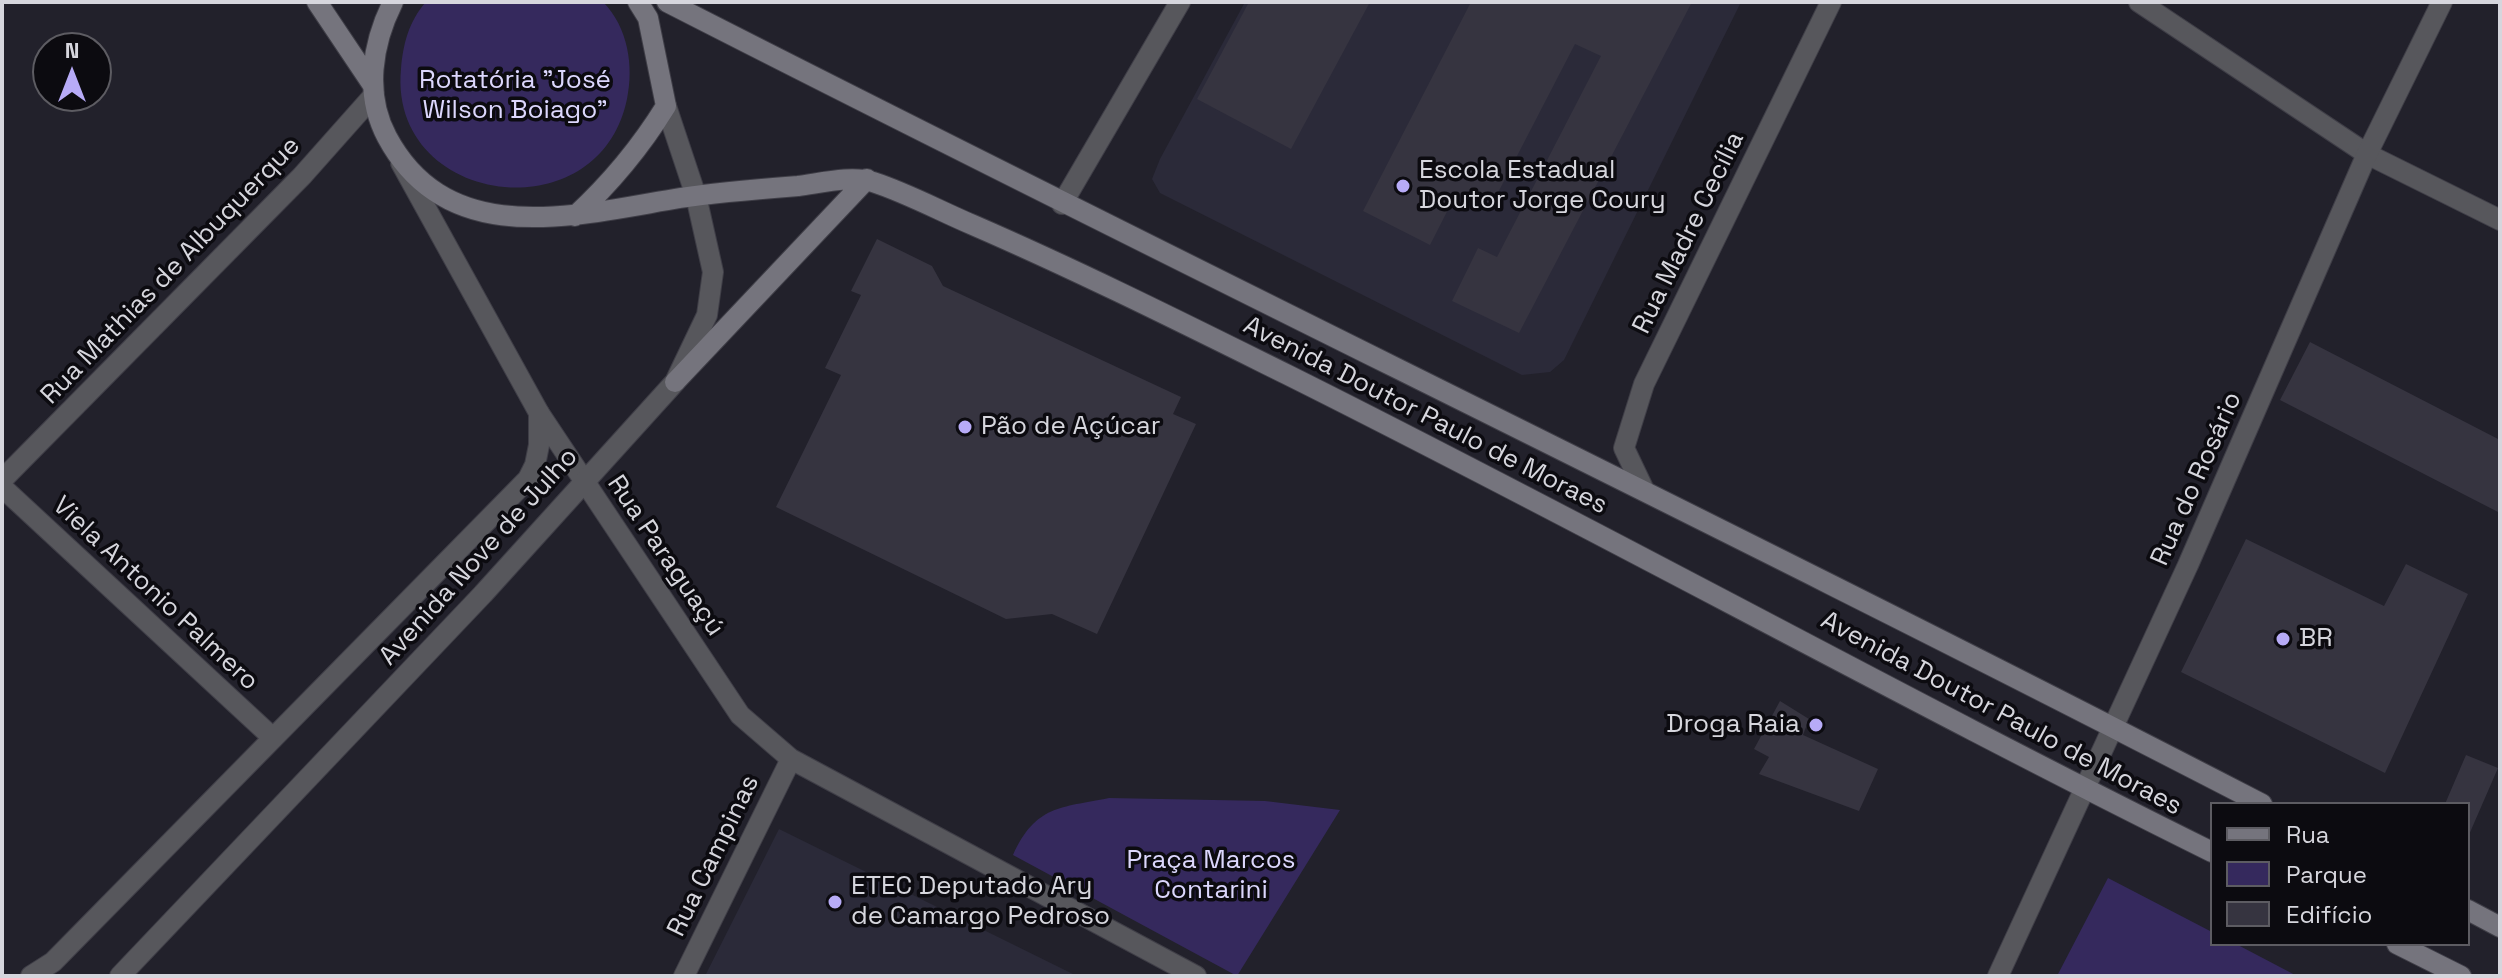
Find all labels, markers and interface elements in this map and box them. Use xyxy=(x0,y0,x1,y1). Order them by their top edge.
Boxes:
north arrow xyxy=(32,32,112,112)
text: N xyxy=(65,36,79,64)
park label: Rotatória "José Wilson Boiago" xyxy=(419,65,611,126)
street label: Rua Madre Cecília xyxy=(1627,127,1751,339)
street label: Rua Mathias de Albuquerque xyxy=(35,131,307,411)
place label: Escola Estadual Doutor Jorge Coury xyxy=(1419,155,1666,216)
marker: Escola Estadual Doutor Jorge Coury xyxy=(1394,177,1412,195)
street label: Avenida Doutor Paulo de Moraes xyxy=(1238,310,1612,522)
street label: Rua do Rosário xyxy=(2145,387,2249,571)
place label: Pão de Açúcar xyxy=(981,411,1161,443)
marker: Pão de Açúcar xyxy=(956,418,974,436)
street label: Avenida Nove de Julho xyxy=(373,442,585,672)
street label: Rua Paraguaçú xyxy=(600,470,730,642)
street label: Viela Antonio Palmero xyxy=(46,490,264,698)
street label: Avenida Doutor Paulo de Moraes xyxy=(1815,605,2187,823)
place label: BR xyxy=(2299,623,2333,655)
marker: BR xyxy=(2274,630,2292,648)
place label: Droga Raia xyxy=(1666,709,1800,741)
marker: Droga Raia xyxy=(1807,716,1825,734)
street label: Rua Campinas xyxy=(662,770,766,942)
legend xyxy=(2210,802,2470,946)
text: Rua xyxy=(2286,819,2330,850)
park label: Praça Marcos Contarini xyxy=(1127,845,1295,906)
text: Parque xyxy=(2286,859,2367,890)
place label: ETEC Deputado Ary de Camargo Pedroso xyxy=(851,871,1110,932)
marker: ETEC Deputado Ary de Camargo Pedroso xyxy=(826,893,844,911)
text: Edifício xyxy=(2286,899,2372,930)

